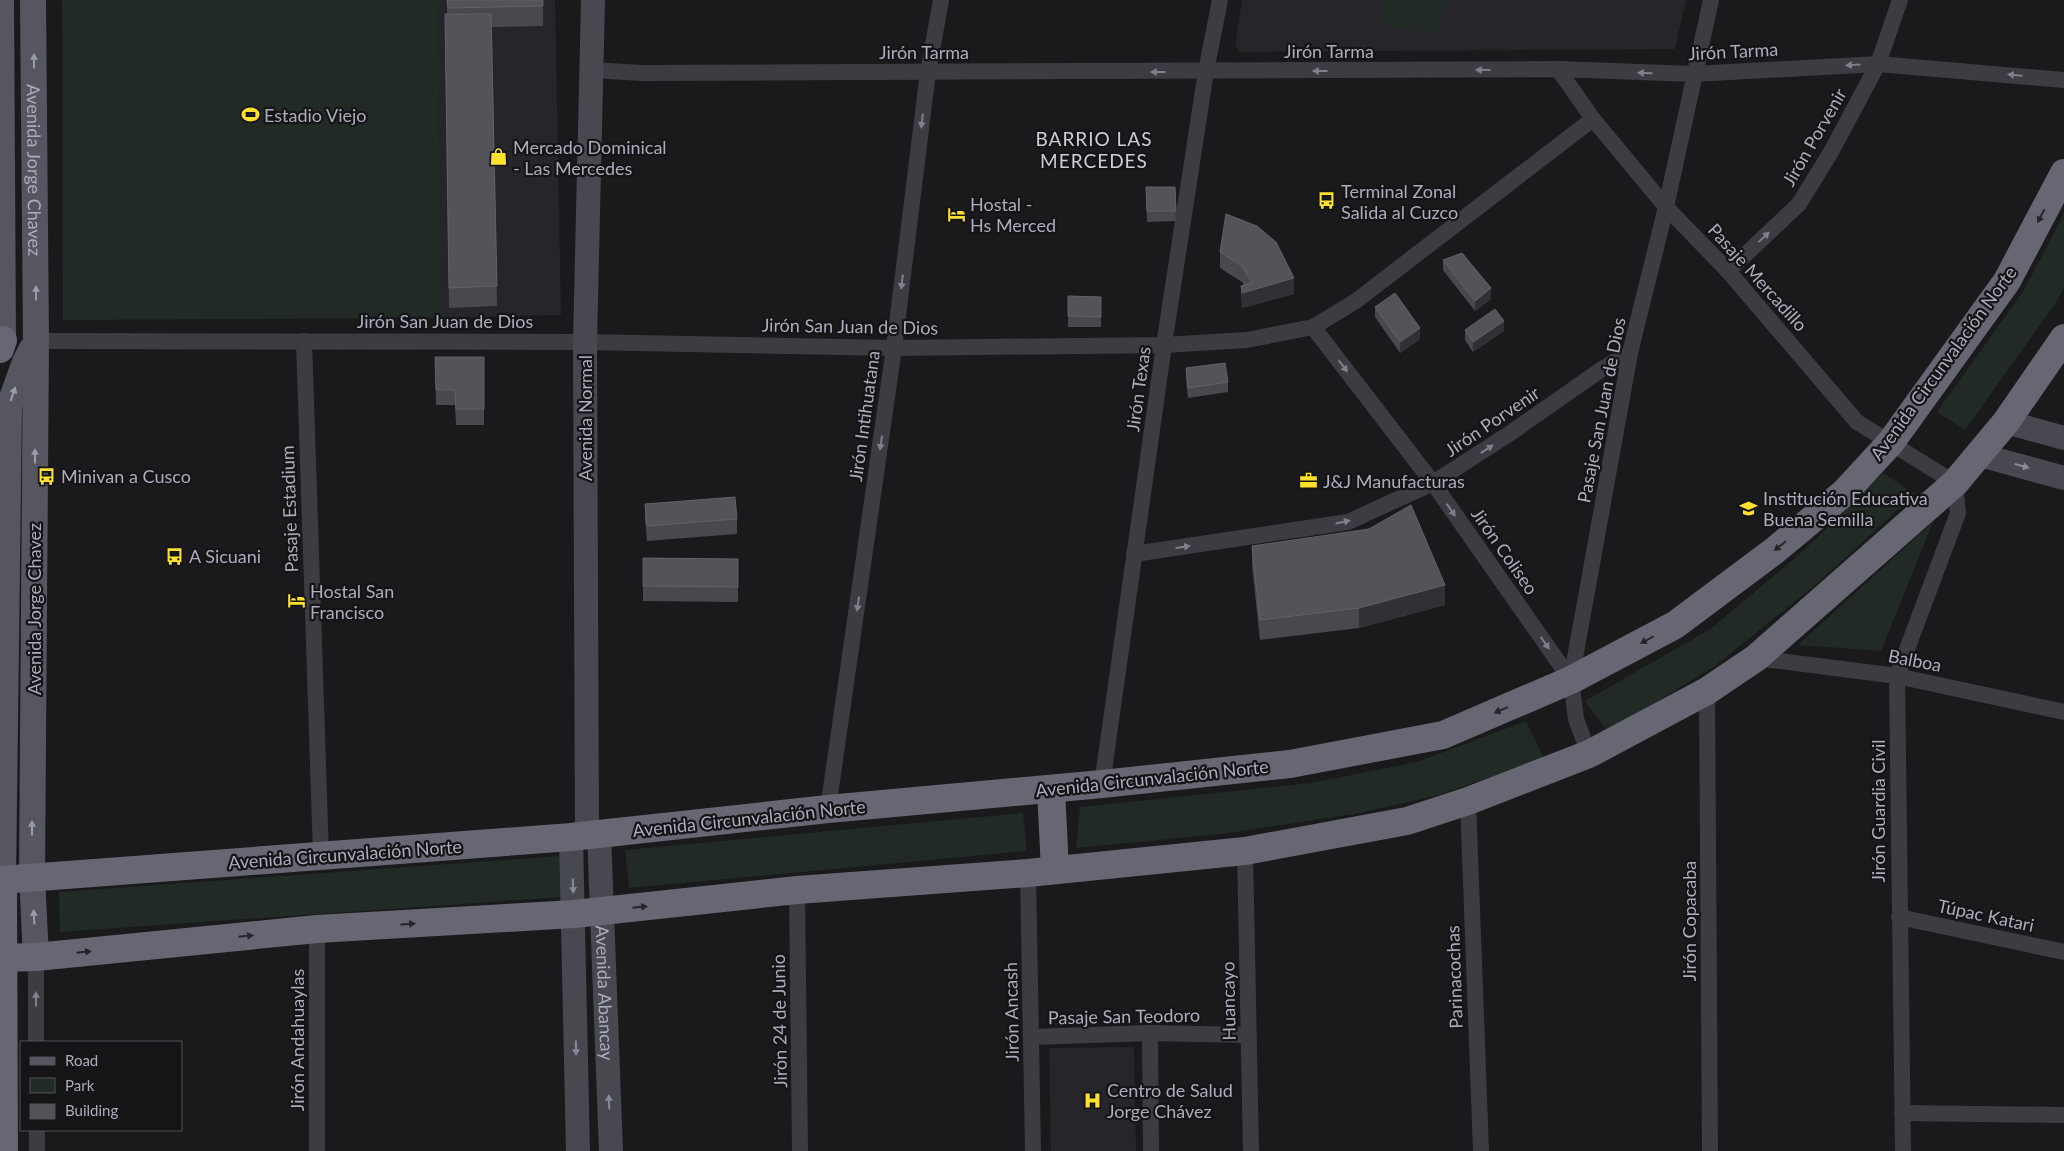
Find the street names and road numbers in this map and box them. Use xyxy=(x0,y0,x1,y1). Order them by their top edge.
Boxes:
street label: Jirón Tarma xyxy=(1687,38,1779,64)
street label: Jirón Tarma xyxy=(1284,40,1374,62)
street label: Jirón Tarma xyxy=(879,41,969,63)
street label: Avenida Jorge Chavez xyxy=(23,84,46,256)
street label: Jirón Porvenir xyxy=(1777,84,1851,190)
street label: Pasaje Mercadillo xyxy=(1704,219,1812,335)
street label: Avenida Circunvalación Norte xyxy=(1865,262,2021,464)
street label: Jirón San Juan de Dios xyxy=(357,310,533,332)
street label: Jirón San Juan de Dios xyxy=(762,313,939,339)
street label: Pasaje San Juan de Dios xyxy=(1572,315,1630,505)
street label: Jirón Texas xyxy=(1121,345,1155,433)
street label: Jirón Intihuatana xyxy=(844,349,884,483)
street label: Avenida Normal xyxy=(574,355,596,481)
street label: Jirón Porvenir xyxy=(1441,381,1544,461)
street label: Pasaje Estadium xyxy=(276,445,302,573)
street label: Jirón Coliseo xyxy=(1467,503,1543,599)
street label: Avenida Jorge Chavez xyxy=(23,523,45,695)
street label: Balboa xyxy=(1886,644,1944,676)
street label: Jirón Guardia Civil xyxy=(1867,739,1889,883)
street label: Avenida Circunvalación Norte xyxy=(1034,755,1270,801)
street label: Avenida Circunvalación Norte xyxy=(631,795,867,841)
street label: Avenida Circunvalación Norte xyxy=(227,835,463,873)
street label: Jirón Copacaba xyxy=(1678,861,1700,981)
street label: Túpac Katari xyxy=(1936,894,2036,936)
street label: Avenida Abancay xyxy=(591,925,619,1062)
street label: Parinacochas xyxy=(1441,925,1467,1029)
street label: Jirón 24 de Junio xyxy=(767,954,791,1088)
street label: Huancayo xyxy=(1216,961,1240,1041)
street label: Jirón Ancash xyxy=(999,962,1023,1062)
street label: Jirón Andahuaylas xyxy=(286,969,308,1111)
street label: Pasaje San Teodoro xyxy=(1048,1004,1200,1028)

